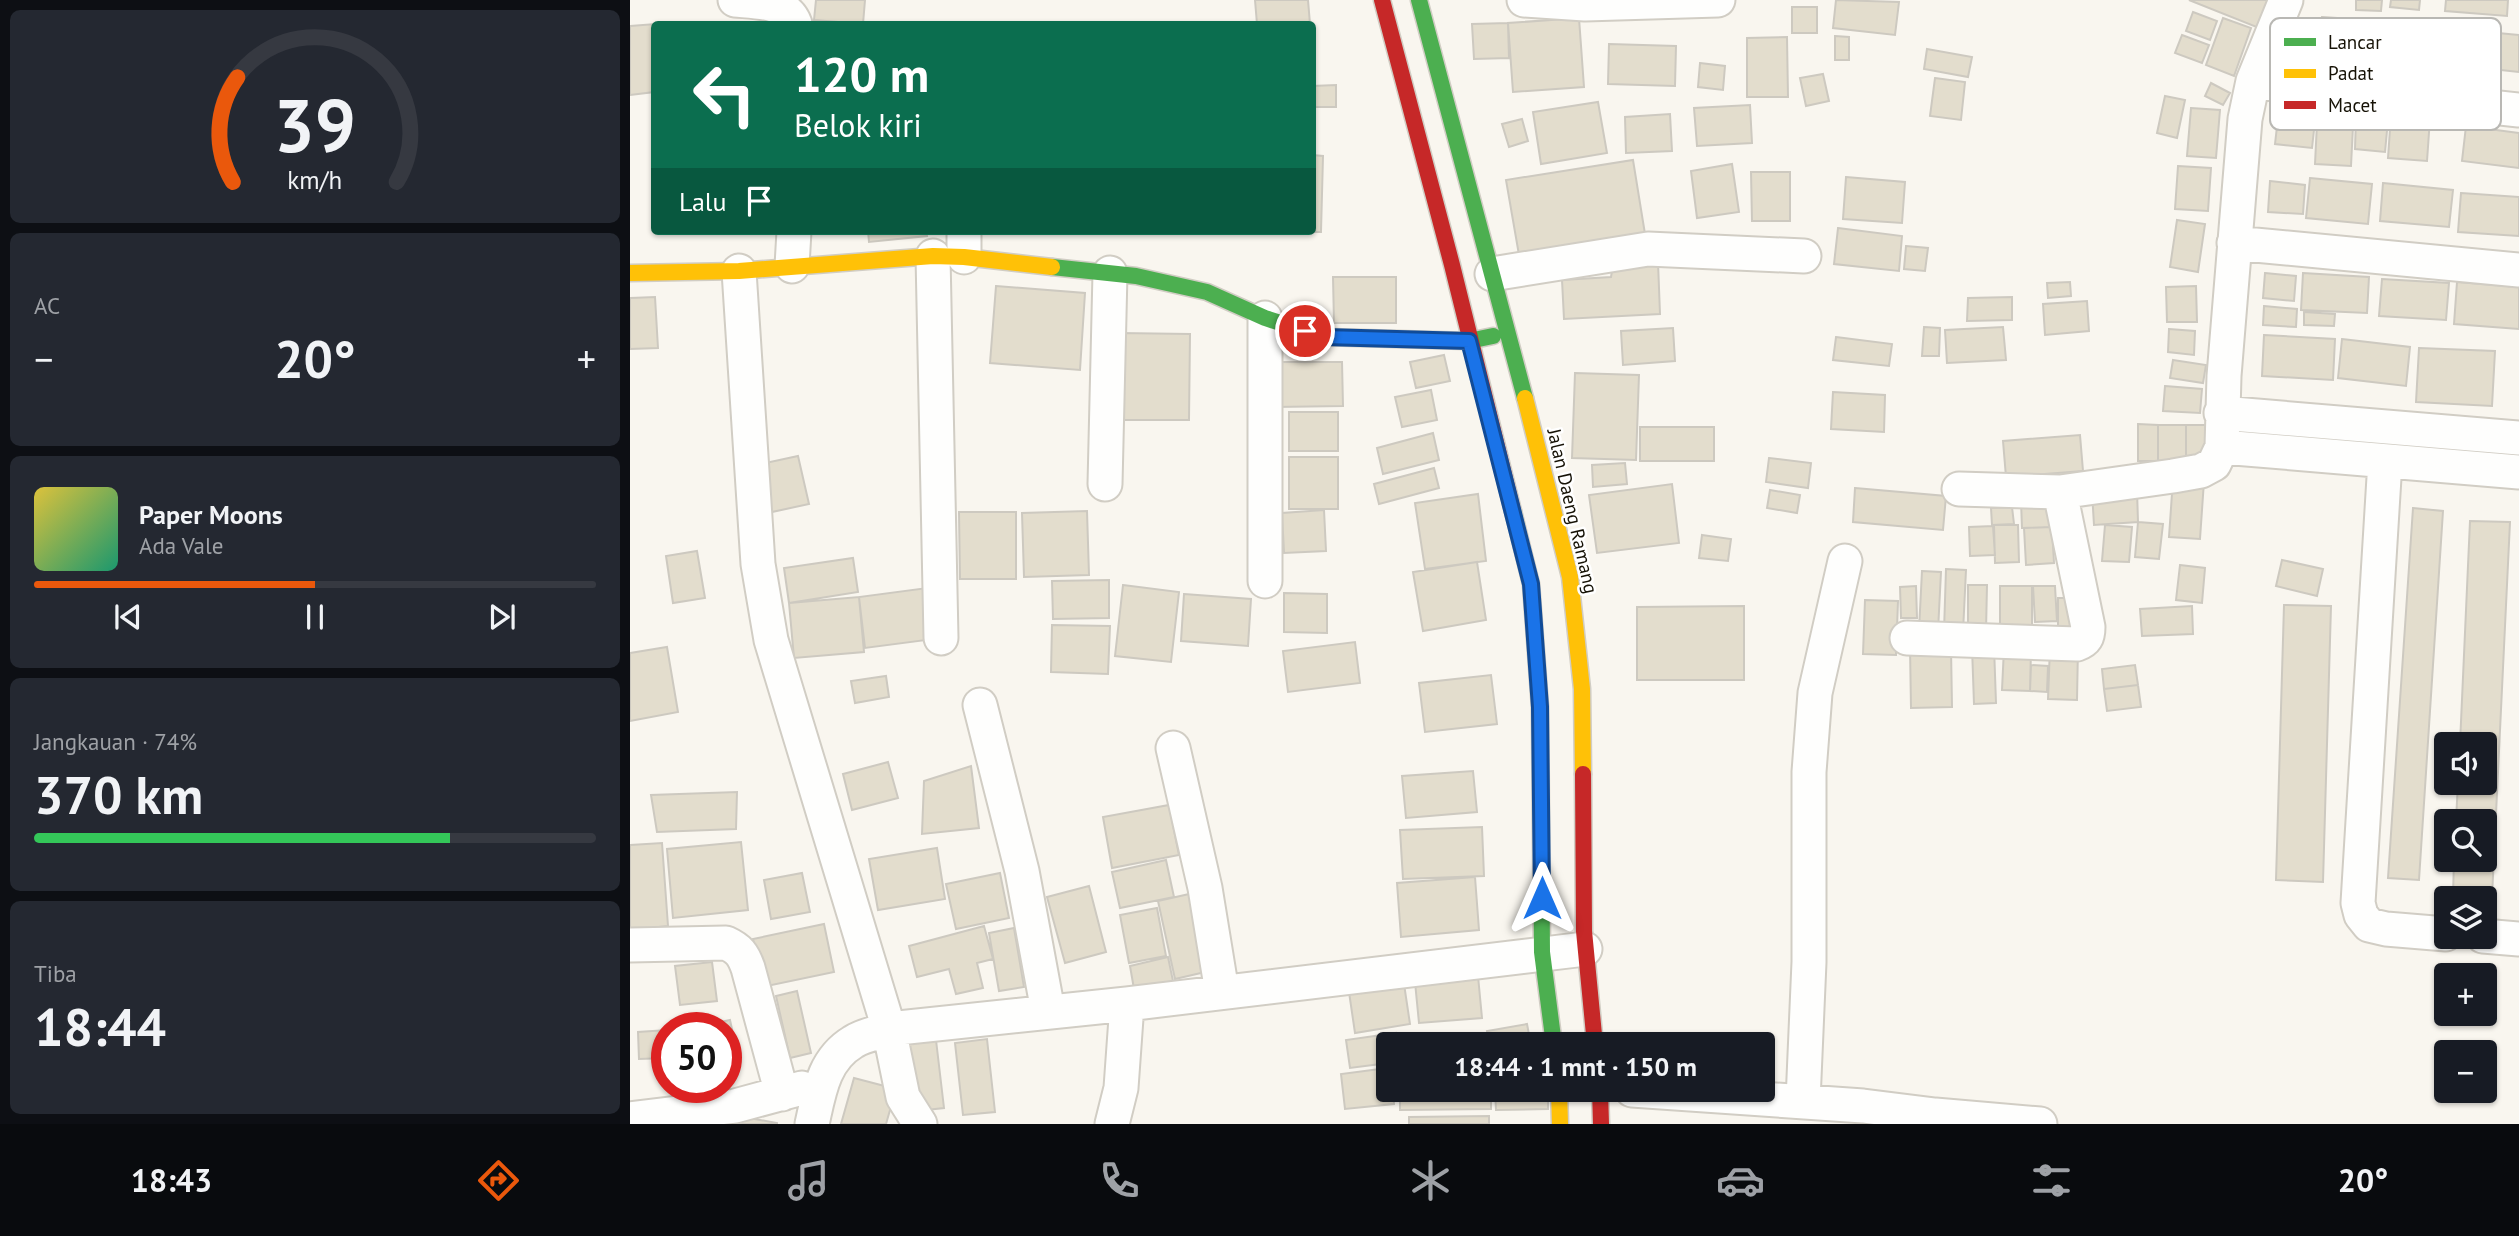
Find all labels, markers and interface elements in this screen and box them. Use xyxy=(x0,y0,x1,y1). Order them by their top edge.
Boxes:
legend xyxy=(2270,18,2501,130)
text: Lancar xyxy=(2328,30,2382,54)
text: 120 m xyxy=(794,42,929,106)
icon: left xyxy=(679,49,770,140)
text: Padat xyxy=(2328,61,2374,85)
text: 39 xyxy=(274,79,356,173)
text: Macet xyxy=(2328,93,2377,117)
text: Belok kiri xyxy=(794,104,922,146)
text: km/h xyxy=(288,164,342,196)
icon: arrive xyxy=(740,182,778,220)
text: Lalu xyxy=(679,185,726,218)
text: AC xyxy=(34,291,60,320)
pin xyxy=(1275,301,1335,361)
icon: arrive xyxy=(1286,312,1324,350)
text: 20° xyxy=(274,325,356,392)
text: − xyxy=(34,334,53,383)
text: + xyxy=(577,334,596,383)
street label: Jalan Daeng Ramang xyxy=(1542,425,1604,596)
text: Paper Moons xyxy=(139,498,283,531)
text: Ada Vale xyxy=(139,531,223,560)
icon: previous xyxy=(109,598,147,636)
icon: pause xyxy=(296,598,334,636)
icon: next xyxy=(483,598,521,636)
text: Jangkauan · 74% xyxy=(34,727,197,756)
map controls xyxy=(2434,732,2497,1103)
button: sound xyxy=(2434,732,2497,795)
text: 370 km xyxy=(34,761,203,828)
button: search xyxy=(2434,809,2497,872)
position arrow xyxy=(1505,861,1579,935)
button: layers xyxy=(2434,886,2497,949)
text: Tiba xyxy=(34,959,77,988)
button: + xyxy=(2434,963,2497,1026)
text: 18:44 xyxy=(34,993,166,1060)
speed limit sign: 50 xyxy=(651,1012,742,1103)
button: − xyxy=(2434,1040,2497,1103)
text: 18:44 · 1 mnt · 150 m xyxy=(1454,1050,1697,1083)
icon: directions xyxy=(474,1156,523,1205)
icon: music xyxy=(784,1156,833,1205)
icon: phone xyxy=(1095,1156,1144,1205)
icon: climate xyxy=(1406,1156,1455,1205)
icon: car xyxy=(1716,1156,1765,1205)
icon: filters xyxy=(2027,1156,2076,1205)
text: 18:43 xyxy=(131,1159,212,1201)
text: 20° xyxy=(2338,1159,2388,1201)

